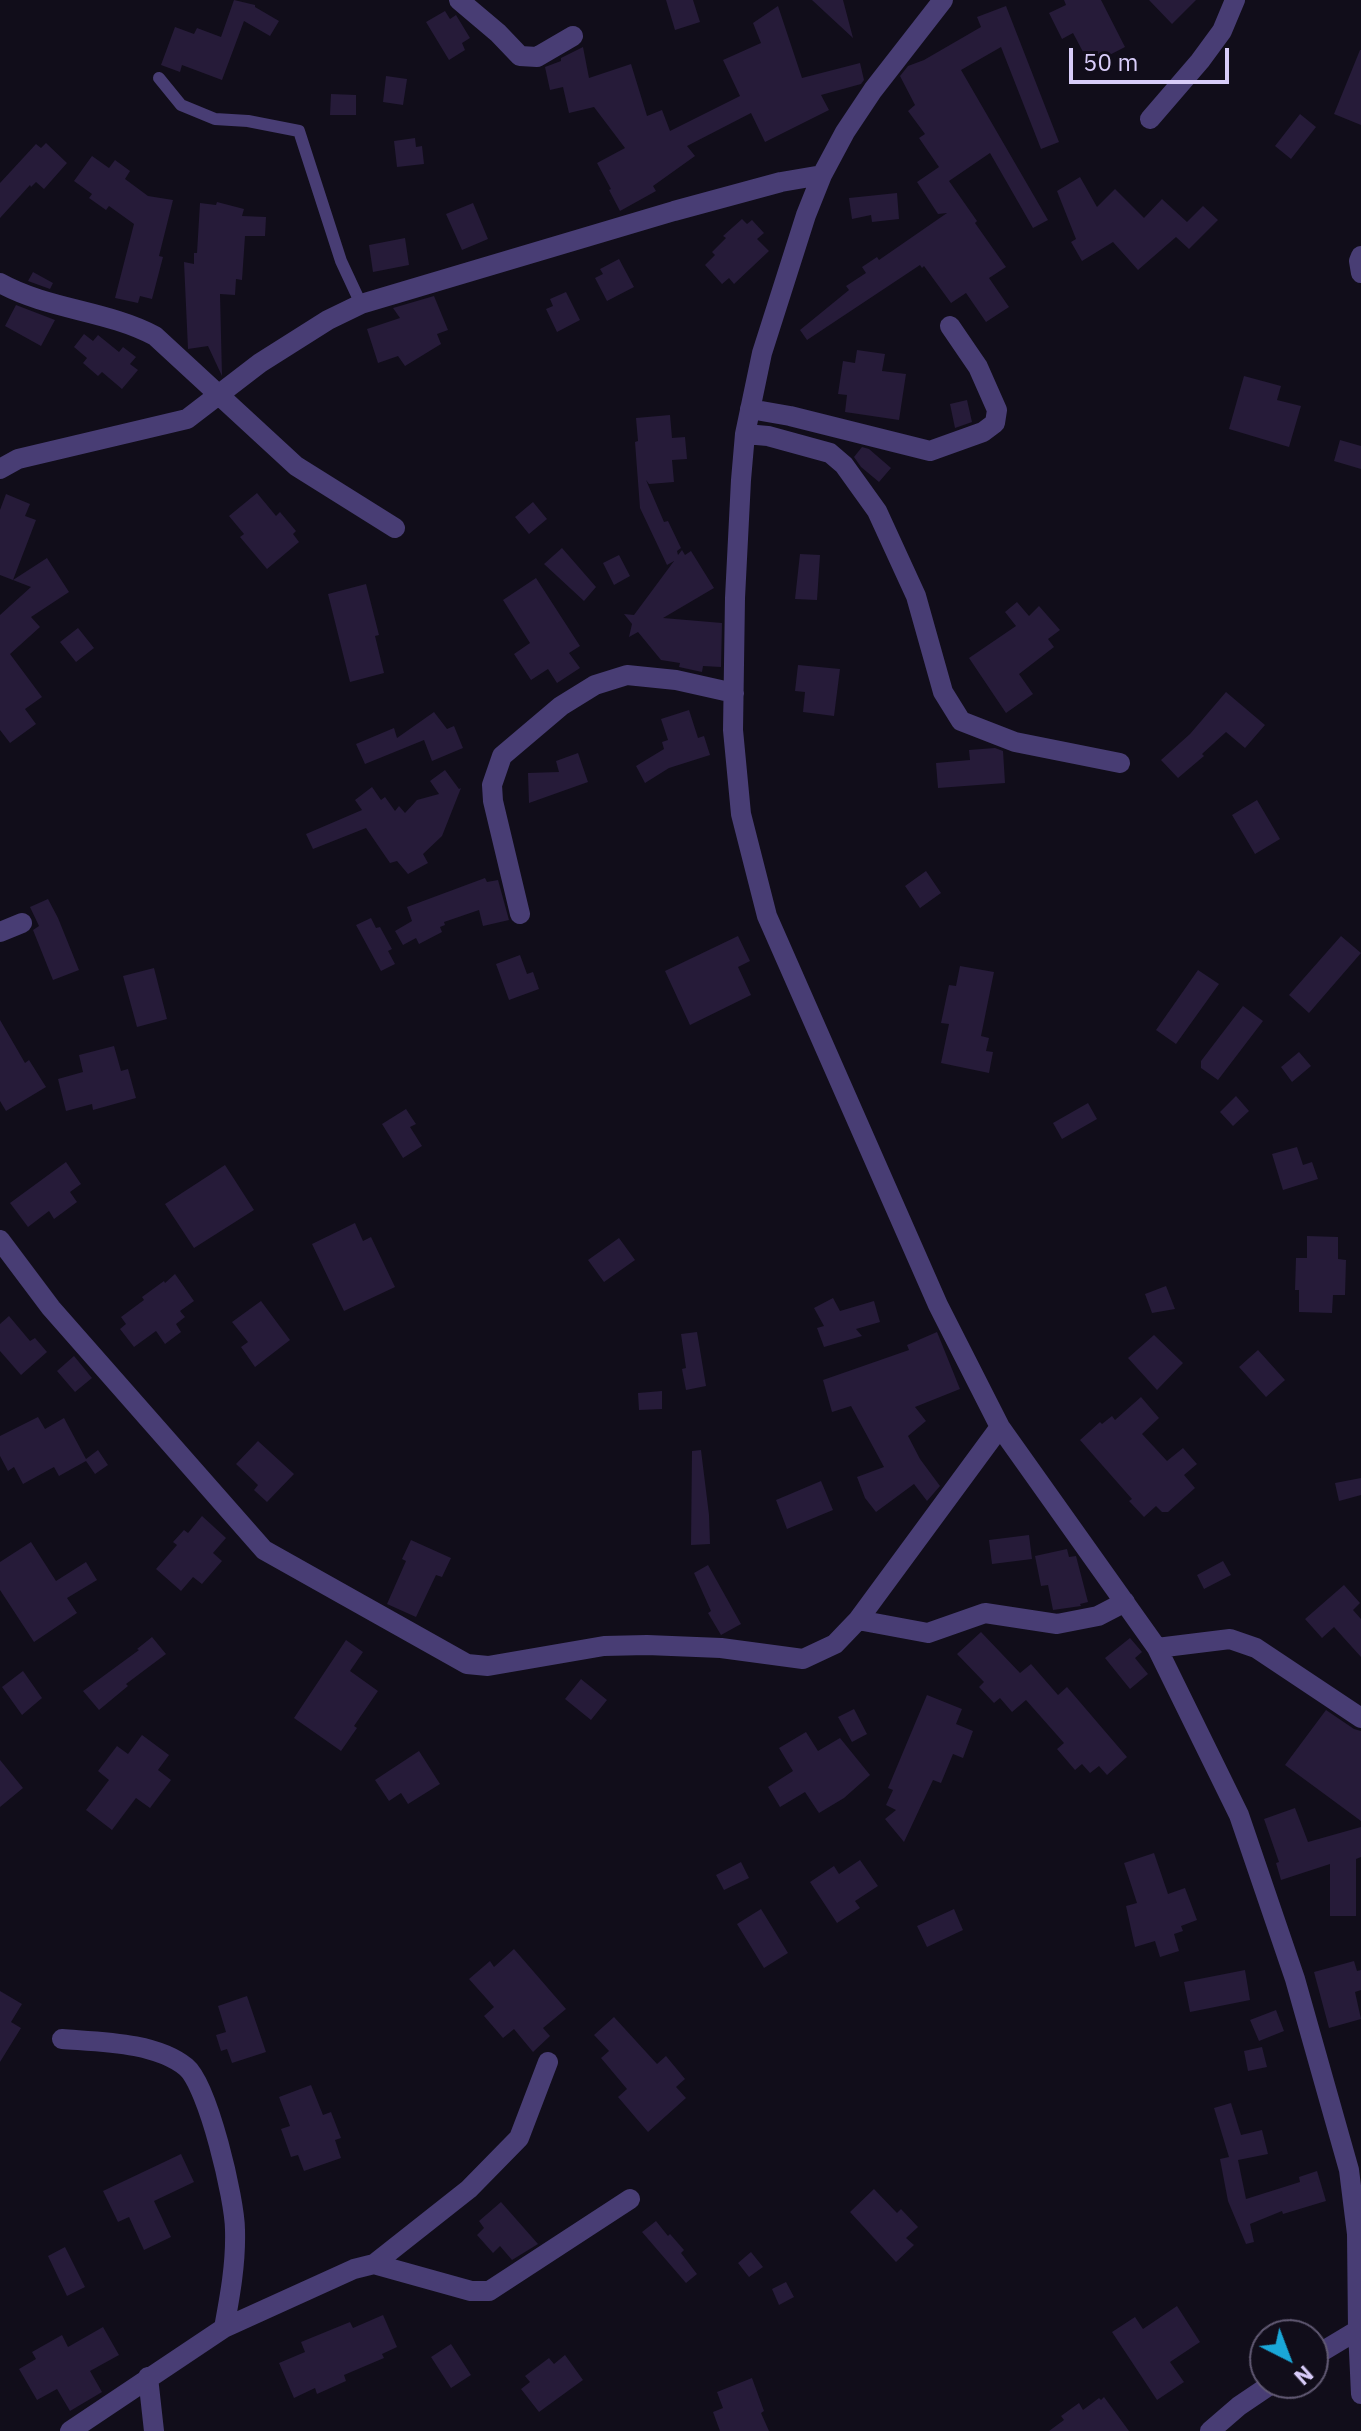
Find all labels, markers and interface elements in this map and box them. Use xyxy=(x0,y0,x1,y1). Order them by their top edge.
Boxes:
scale bar xyxy=(1073,32,1233,82)
text: 50 m xyxy=(1083,46,1138,78)
north arrow xyxy=(1249,2319,1329,2399)
text: N xyxy=(1288,2360,1320,2392)

